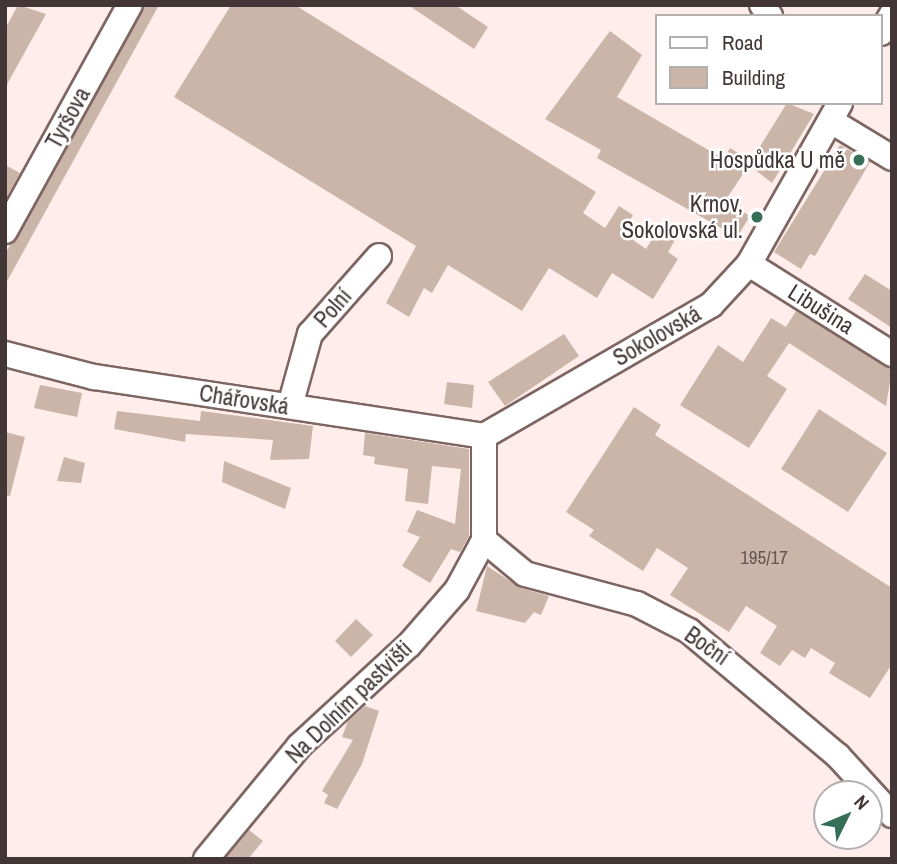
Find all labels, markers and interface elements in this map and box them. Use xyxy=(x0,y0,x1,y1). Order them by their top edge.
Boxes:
legend xyxy=(656,14,883,105)
text: Road xyxy=(722,28,763,57)
text: Building xyxy=(722,63,785,92)
street label: Tyršova xyxy=(40,82,96,154)
place label: Hospůdka U mě xyxy=(710,146,845,174)
marker: Hospůdka U mě xyxy=(851,152,867,168)
place label: Krnov, Sokolovská ul. xyxy=(621,190,743,244)
marker: Krnov, Sokolovská ul. xyxy=(749,209,765,225)
street label: Libušina xyxy=(783,278,859,340)
street label: Polní xyxy=(308,283,358,333)
street label: Sokolovská xyxy=(608,300,706,372)
street label: Chářovská xyxy=(197,379,291,421)
house number: 195/17 xyxy=(740,547,788,569)
street label: Boční xyxy=(679,621,735,671)
street label: Na Dolním pastvišti xyxy=(280,635,418,769)
north arrow xyxy=(813,780,883,850)
text: N xyxy=(849,789,875,815)

